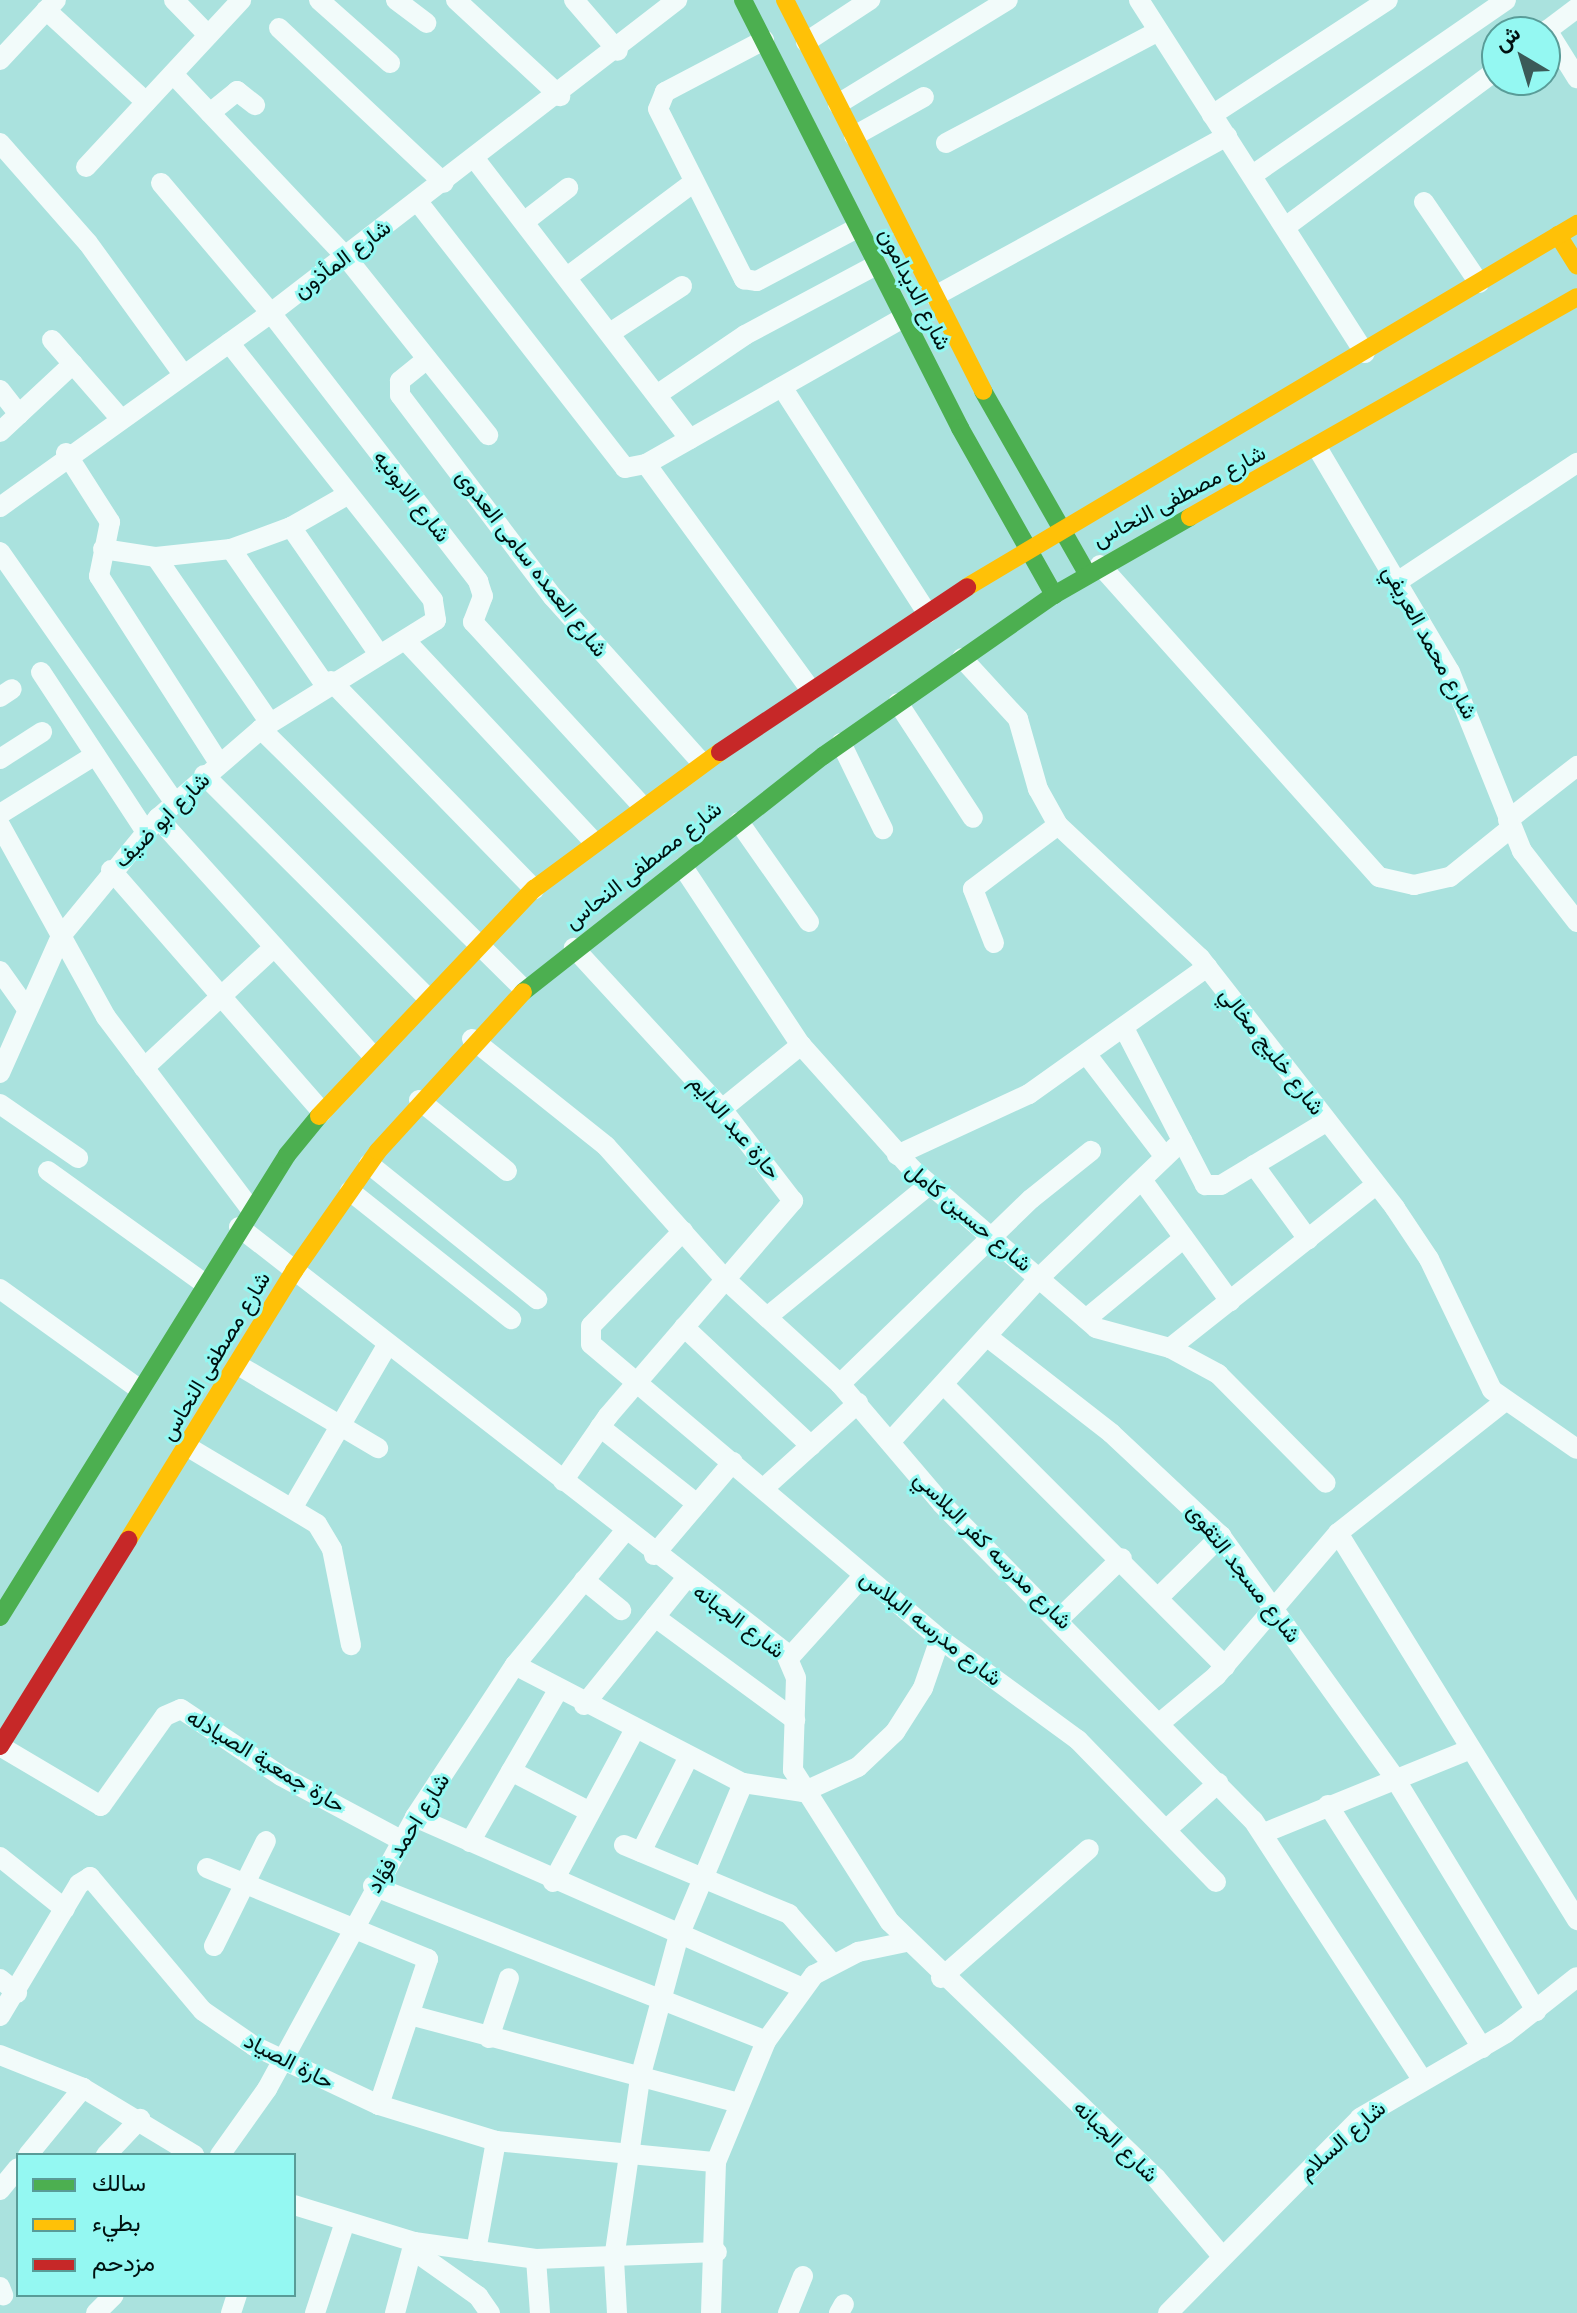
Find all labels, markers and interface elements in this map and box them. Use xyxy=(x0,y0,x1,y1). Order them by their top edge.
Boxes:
north arrow xyxy=(1481,16,1561,96)
text: ش xyxy=(1488,19,1526,58)
street label: شارع المأذون xyxy=(288,214,396,304)
street label: شارع الديدامون xyxy=(873,224,957,354)
street label: شارع مصطفى النحاس xyxy=(1088,439,1270,553)
street label: شارع الابونيه xyxy=(368,445,456,547)
street label: شارع العمده سامى العدوى xyxy=(451,464,613,662)
street label: شارع محمد العريفي xyxy=(1377,561,1483,723)
street label: شارع ابو ضيف xyxy=(109,767,215,873)
street label: شارع مصطفى النحاس xyxy=(559,795,727,935)
street label: شارع خليج مخالي xyxy=(1214,982,1330,1120)
street label: حارة عبد الدايم xyxy=(684,1069,786,1185)
street label: شارع حسين كامل xyxy=(901,1157,1037,1277)
street label: شارع مصطفى النحاس xyxy=(154,1267,276,1445)
street label: شارع مدرسه كفر البلاسي xyxy=(908,1465,1078,1635)
street label: شارع مسجد التقوى xyxy=(1182,1498,1306,1648)
street label: شارع مدرسه البلاس xyxy=(855,1565,1007,1691)
street label: شارع الجبانه xyxy=(688,1578,790,1664)
street label: حارة جمعية الصيادله xyxy=(182,1703,350,1819)
street label: شارع احمد فؤاد xyxy=(361,1769,455,1897)
street label: حارة الصياد xyxy=(240,2027,338,2095)
street label: شارع الجبانه xyxy=(1068,2094,1164,2188)
street label: شارع السلام xyxy=(1293,2095,1391,2185)
legend xyxy=(16,2153,296,2297)
text: سالك xyxy=(92,2167,146,2198)
text: بطيء xyxy=(92,2207,141,2238)
text: مزدحم xyxy=(92,2247,155,2278)

